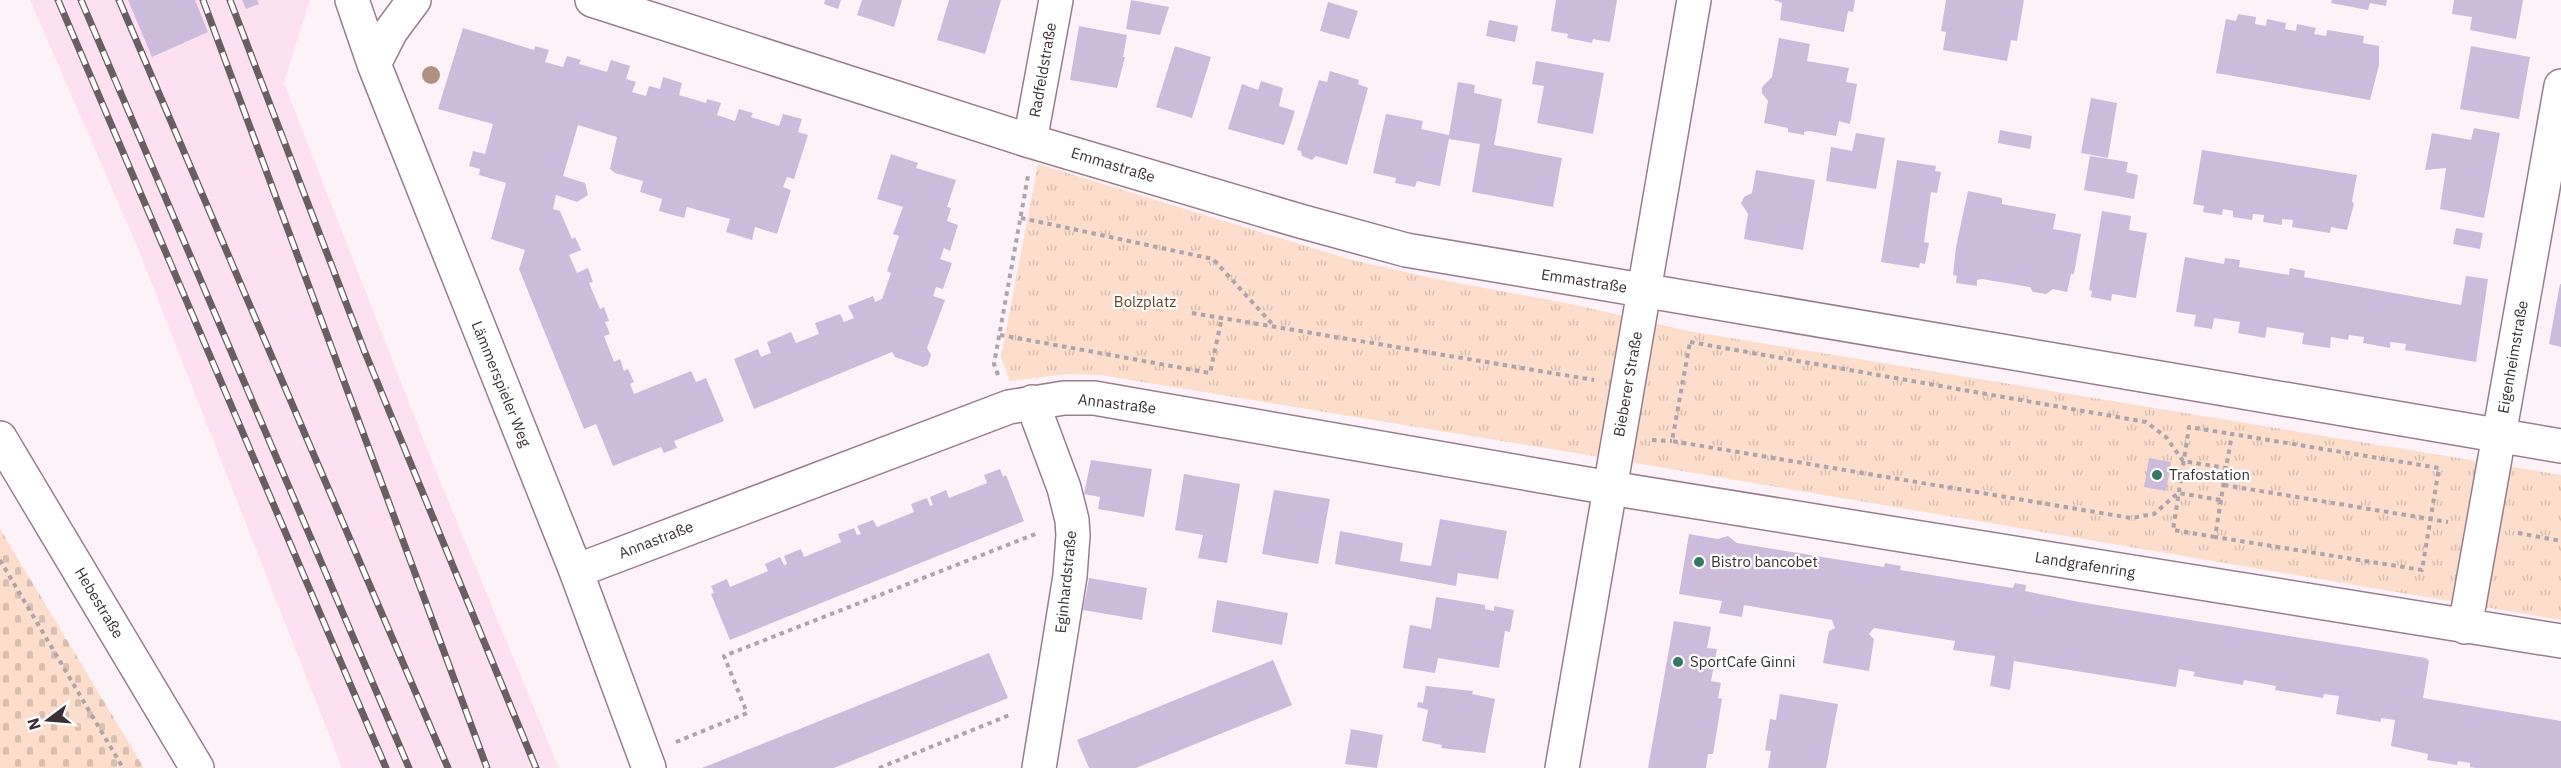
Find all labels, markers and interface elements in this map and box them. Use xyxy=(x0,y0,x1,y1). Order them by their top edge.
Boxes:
street label: Radfeldstraße xyxy=(1025,21,1060,119)
street label: Emmastraße xyxy=(1069,143,1157,186)
street label: Emmastraße xyxy=(1540,264,1628,297)
park label: Bolzplatz xyxy=(1114,292,1176,311)
street label: Eigenheimstraße xyxy=(2493,299,2532,415)
street label: Lämmerspieler Weg xyxy=(468,318,535,450)
street label: Bieberer Straße xyxy=(1609,330,1646,438)
street label: Annastraße xyxy=(1077,389,1157,418)
place label: Trafostation xyxy=(2169,465,2250,484)
marker: Trafostation xyxy=(2150,468,2164,482)
street label: Annastraße xyxy=(616,517,696,562)
street label: Eginhardstraße xyxy=(1051,530,1080,634)
street label: Landgrafenring xyxy=(2034,547,2137,582)
place label: Bistro bancobet xyxy=(1711,552,1818,571)
marker: Bistro bancobet xyxy=(1692,555,1706,569)
street label: Hebestraße xyxy=(71,564,128,642)
place label: SportCafe Ginni xyxy=(1690,652,1796,671)
marker: SportCafe Ginni xyxy=(1671,655,1685,669)
north arrow xyxy=(18,690,78,750)
text: N xyxy=(22,716,45,732)

